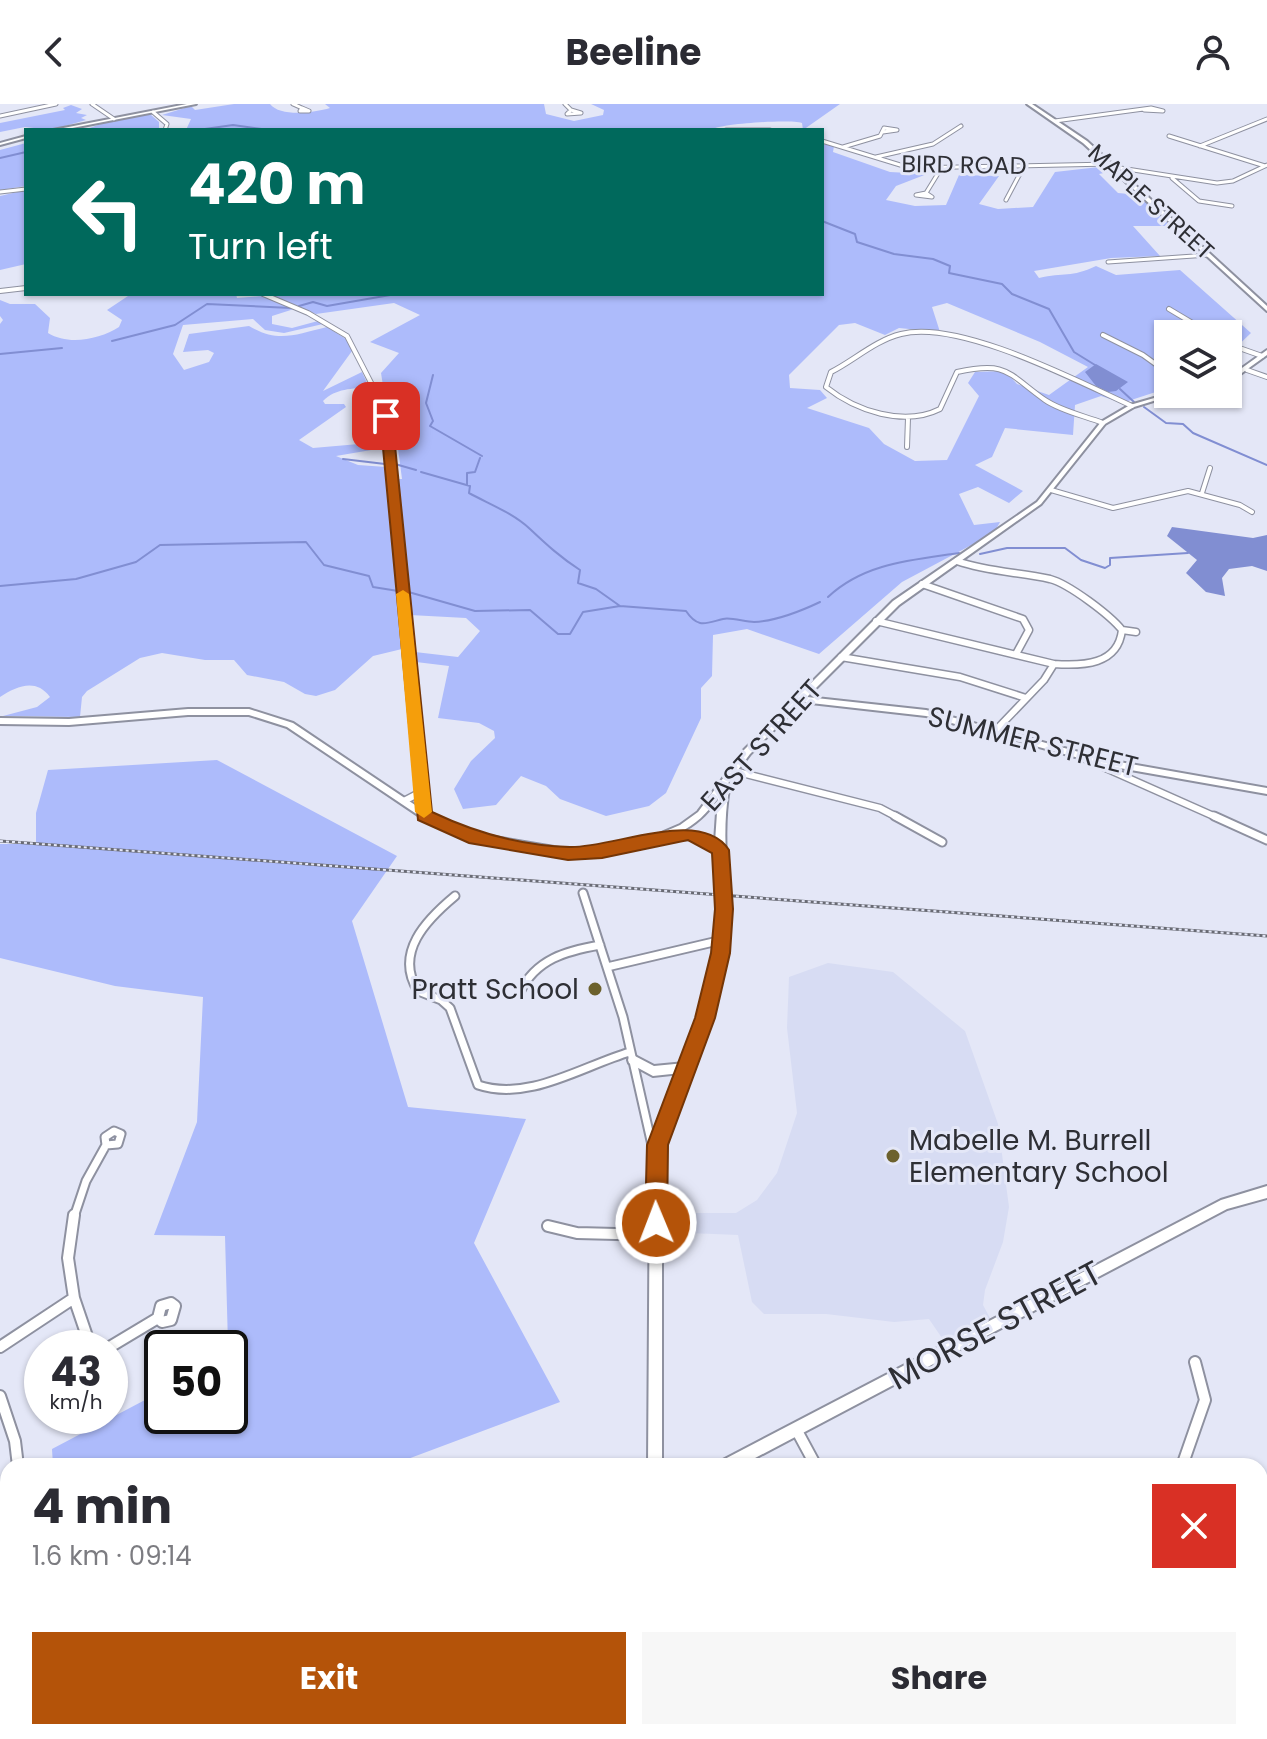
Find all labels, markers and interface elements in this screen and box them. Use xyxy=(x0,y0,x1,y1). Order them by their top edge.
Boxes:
text: Beeline xyxy=(566,27,701,78)
icon: back xyxy=(32,30,76,74)
icon: person xyxy=(1191,30,1235,74)
street label: MAPLE STREET xyxy=(1081,136,1221,267)
text: 420 m xyxy=(188,145,366,224)
street label: BIRD ROAD xyxy=(901,147,1027,182)
icon: left xyxy=(56,160,160,264)
text: Turn left xyxy=(188,221,333,272)
map controls xyxy=(1154,320,1242,408)
button: layers xyxy=(1154,320,1242,408)
pin xyxy=(352,382,420,450)
icon: arrive xyxy=(364,394,408,438)
street label: EAST STREET xyxy=(692,671,831,820)
street label: SUMMER STREET xyxy=(924,697,1142,786)
place label: Pratt School xyxy=(411,970,579,1009)
marker: Pratt School xyxy=(586,980,604,998)
place label: Mabelle M. Burrell Elementary School xyxy=(909,1121,1169,1192)
marker: Mabelle M. Burrell Elementary School xyxy=(884,1147,902,1165)
position arrow xyxy=(614,1181,698,1265)
street label: MORSE STREET xyxy=(880,1249,1110,1401)
speed limit sign: 50 xyxy=(144,1330,248,1434)
text: 43 xyxy=(50,1344,102,1400)
text: km/h xyxy=(49,1388,103,1416)
text: 4 min xyxy=(32,1473,172,1540)
button: close xyxy=(1152,1484,1236,1568)
text: 1.6 km · 09:14 xyxy=(32,1538,192,1574)
button: Exit xyxy=(32,1632,626,1724)
button: Share xyxy=(642,1632,1236,1724)

